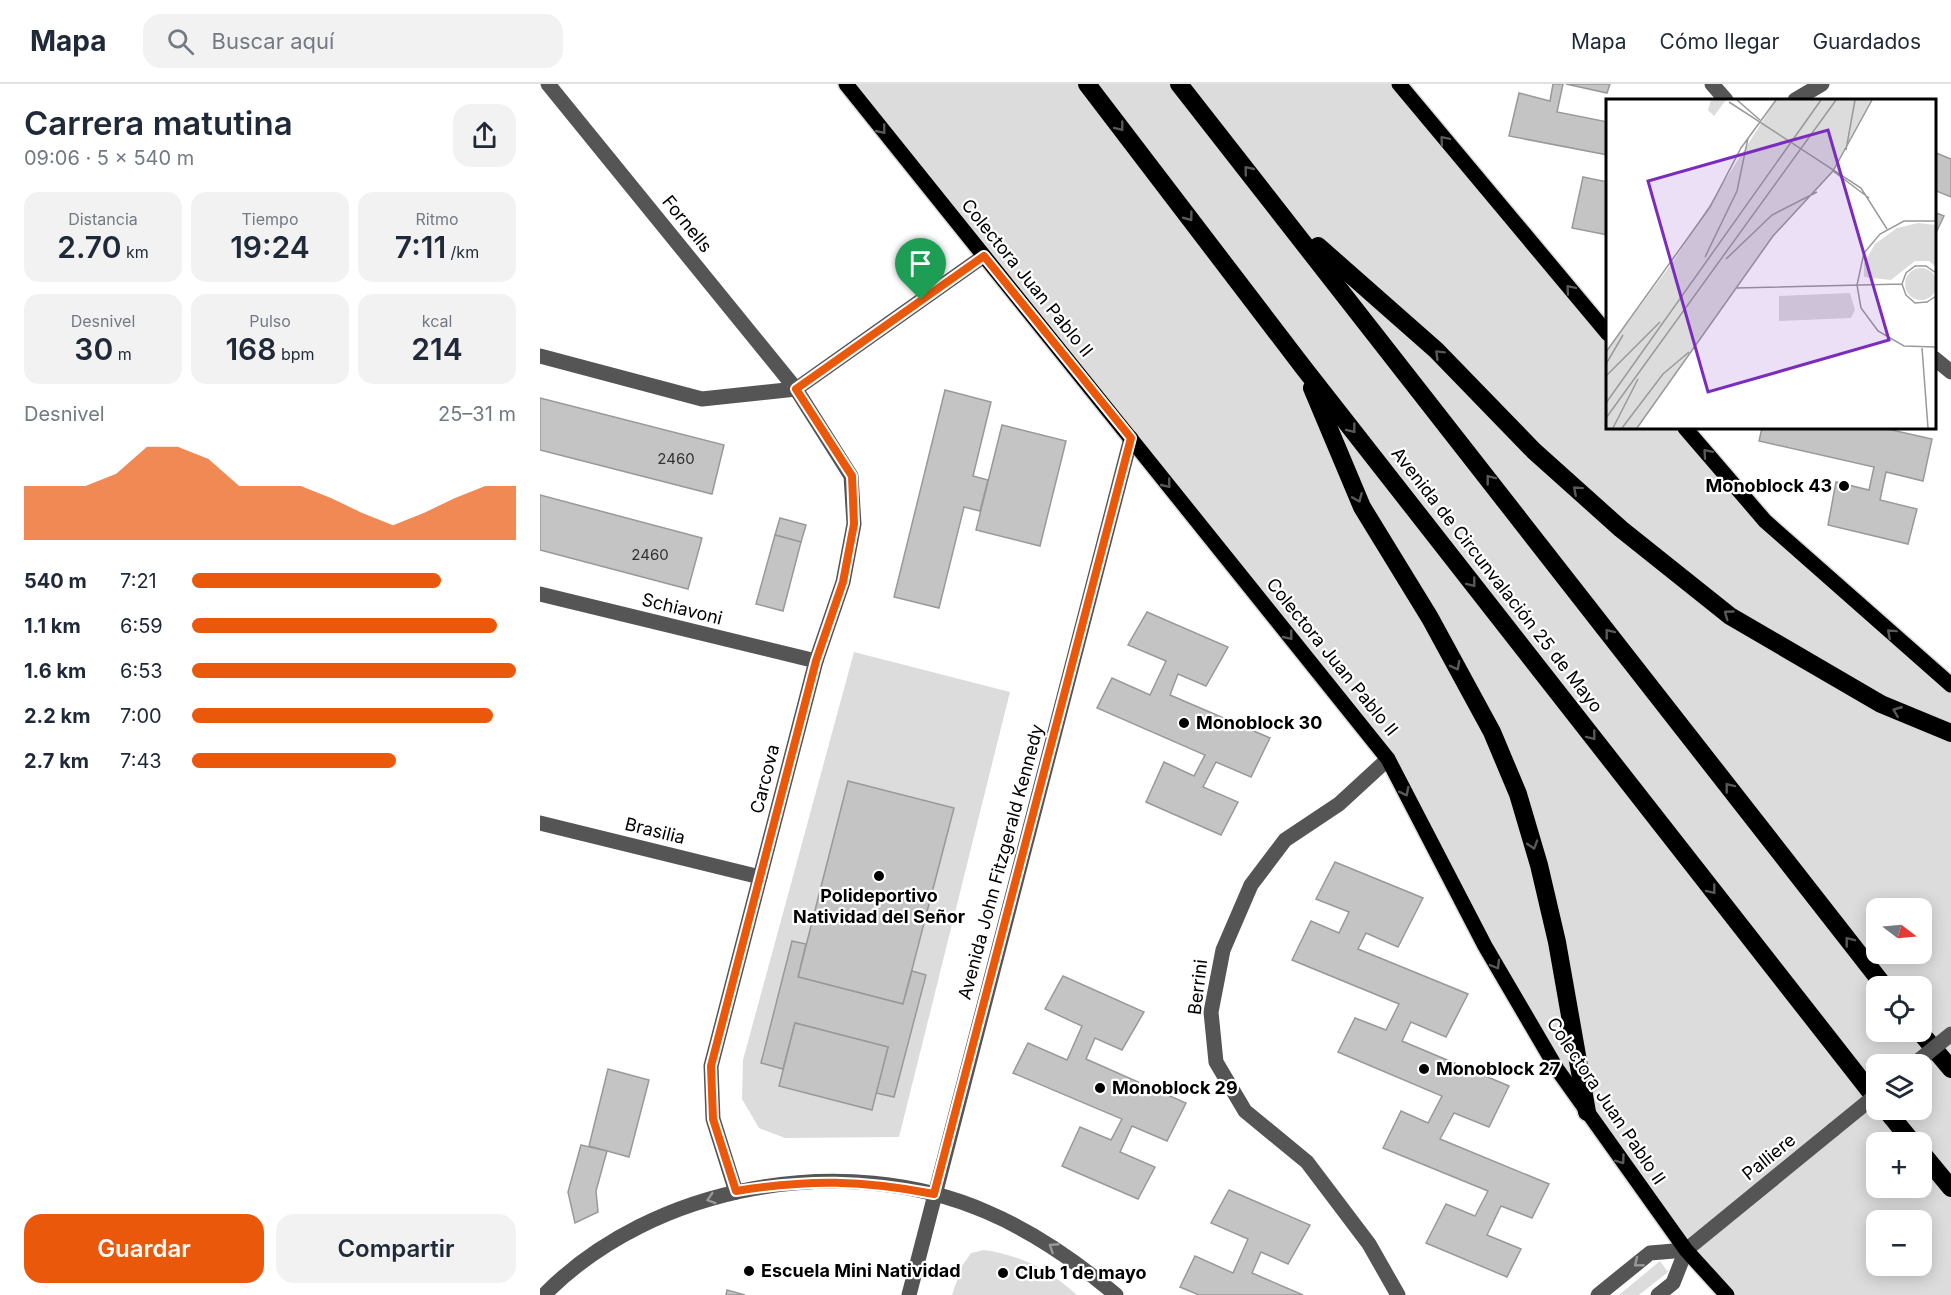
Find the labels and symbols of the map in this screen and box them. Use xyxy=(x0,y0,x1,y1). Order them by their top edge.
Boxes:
inset map xyxy=(1606,99,1936,429)
one-way arrow xyxy=(1113,121,1124,132)
one-way arrow xyxy=(875,123,886,134)
one-way arrow xyxy=(1441,136,1452,147)
one-way arrow xyxy=(1244,166,1255,177)
street label: Fornells xyxy=(658,191,717,256)
street label: Colectora Juan Pablo II xyxy=(957,195,1097,361)
one-way arrow xyxy=(1182,210,1193,221)
pin xyxy=(895,238,946,300)
one-way arrow xyxy=(1566,285,1577,296)
one-way arrow xyxy=(1435,350,1446,361)
one-way arrow xyxy=(1344,422,1355,433)
street label: Avenida de Circunvalación 25 de Mayo xyxy=(1387,443,1607,716)
house number: 2460 xyxy=(657,449,695,468)
one-way arrow xyxy=(1703,449,1714,460)
one-way arrow xyxy=(1486,475,1497,486)
place label: Monoblock 43 xyxy=(1706,475,1832,496)
one-way arrow xyxy=(1160,477,1171,488)
marker: Monoblock 43 xyxy=(1837,479,1851,493)
one-way arrow xyxy=(1574,486,1584,497)
one-way arrow xyxy=(1351,492,1363,503)
house number: 2460 xyxy=(631,545,669,564)
street label: Colectora Juan Pablo II xyxy=(1262,574,1402,740)
one-way arrow xyxy=(1465,576,1476,587)
street label: Schiavoni xyxy=(640,588,725,629)
one-way arrow xyxy=(1724,610,1735,621)
one-way arrow xyxy=(1282,629,1293,640)
one-way arrow xyxy=(1606,629,1617,640)
one-way arrow xyxy=(1887,629,1898,640)
one-way arrow xyxy=(1449,660,1460,671)
one-way arrow xyxy=(1892,706,1903,718)
place label: Monoblock 30 xyxy=(1196,712,1322,733)
marker: Monoblock 30 xyxy=(1177,716,1191,730)
street label: Avenida John Fitzgerald Kennedy xyxy=(954,722,1047,1002)
one-way arrow xyxy=(1585,730,1596,741)
street label: Carcova xyxy=(746,742,783,816)
one-way arrow xyxy=(1726,783,1737,794)
one-way arrow xyxy=(1398,786,1409,796)
street label: Brasilia xyxy=(623,813,687,848)
one-way arrow xyxy=(1526,839,1538,850)
marker: Polideportivo Natividad del Señor xyxy=(872,869,886,883)
one-way arrow xyxy=(1705,883,1716,894)
place label: Polideportivo Natividad del Señor xyxy=(793,885,965,927)
north arrow xyxy=(1866,898,1932,964)
one-way arrow xyxy=(1845,937,1856,948)
street label: Berrini xyxy=(1184,958,1211,1016)
one-way arrow xyxy=(1489,958,1500,969)
street label: Colectora Juan Pablo II xyxy=(1543,1013,1670,1188)
place label: Monoblock 27 xyxy=(1436,1058,1560,1079)
marker: Monoblock 27 xyxy=(1417,1062,1431,1076)
place label: Monoblock 29 xyxy=(1112,1077,1238,1098)
marker: Monoblock 29 xyxy=(1093,1081,1107,1095)
street label: Palliere xyxy=(1738,1129,1799,1184)
one-way arrow xyxy=(1614,1153,1625,1164)
one-way arrow xyxy=(706,1192,717,1205)
one-way arrow xyxy=(1049,1242,1059,1254)
one-way arrow xyxy=(1634,1255,1645,1266)
place label: Escuela Mini Natividad xyxy=(761,1260,961,1281)
place label: Club 1 de mayo xyxy=(1015,1262,1146,1283)
marker: Escuela Mini Natividad xyxy=(742,1264,756,1278)
marker: Club 1 de mayo xyxy=(996,1266,1010,1280)

